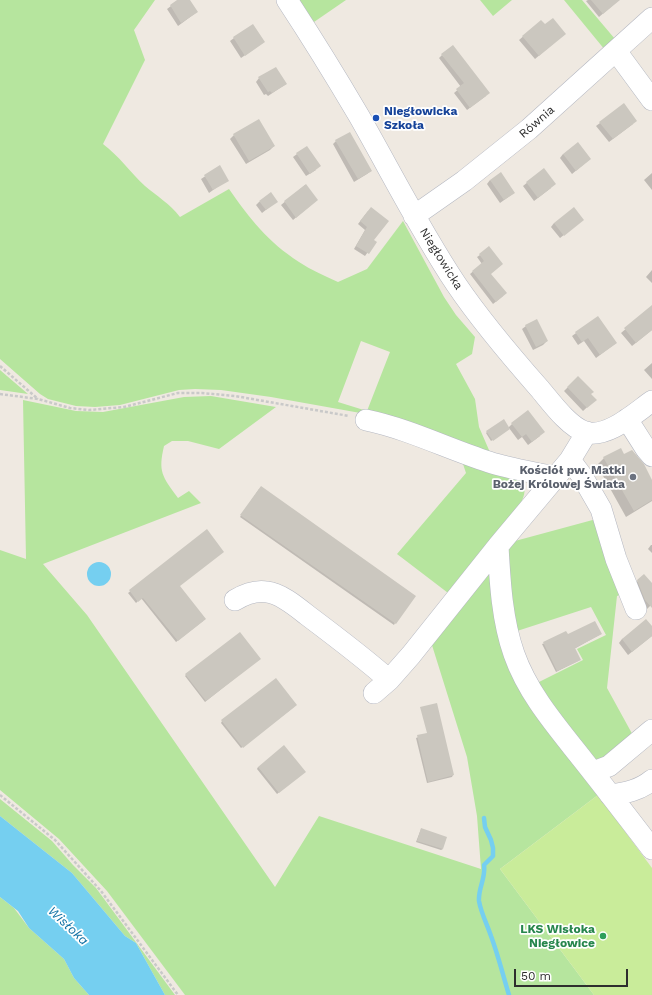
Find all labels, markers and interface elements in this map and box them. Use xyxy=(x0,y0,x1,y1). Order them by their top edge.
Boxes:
street label: Równia xyxy=(516,103,558,141)
place label: Niegłowicka Szkoła xyxy=(384,104,457,132)
marker: Niegłowicka Szkoła xyxy=(371,113,381,123)
street label: Niegłowicka xyxy=(416,225,466,293)
place label: Kościół pw. Matki Bożej Królowej Świata xyxy=(493,463,625,491)
marker: Kościół pw. Matki Bożej Królowej Świata xyxy=(628,472,638,482)
water label: Wisłoka xyxy=(45,903,91,949)
place label: LKS Wisłoka Niegłowice xyxy=(520,922,595,950)
marker: LKS Wisłoka Niegłowice xyxy=(598,931,608,941)
scale bar xyxy=(516,961,630,987)
text: 50 m xyxy=(521,969,551,983)

